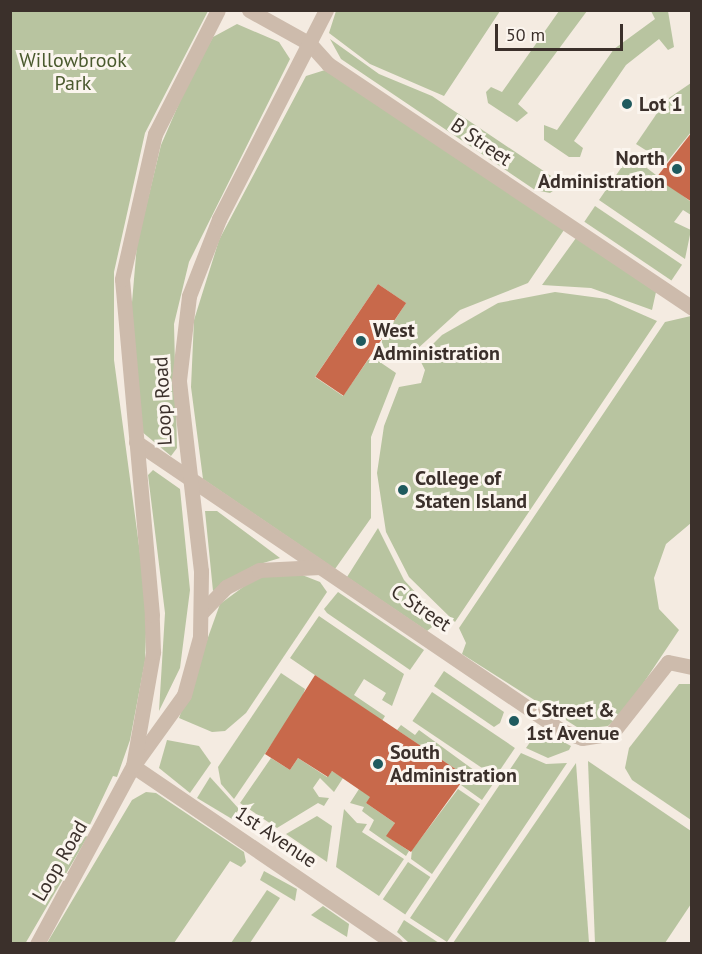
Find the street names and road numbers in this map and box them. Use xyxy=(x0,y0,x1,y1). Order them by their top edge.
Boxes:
street label: B Street xyxy=(446,113,516,171)
street label: Loop Road xyxy=(149,356,177,446)
street label: C Street xyxy=(386,579,456,637)
street label: 1st Avenue xyxy=(230,801,322,873)
street label: Loop Road xyxy=(27,816,93,906)

